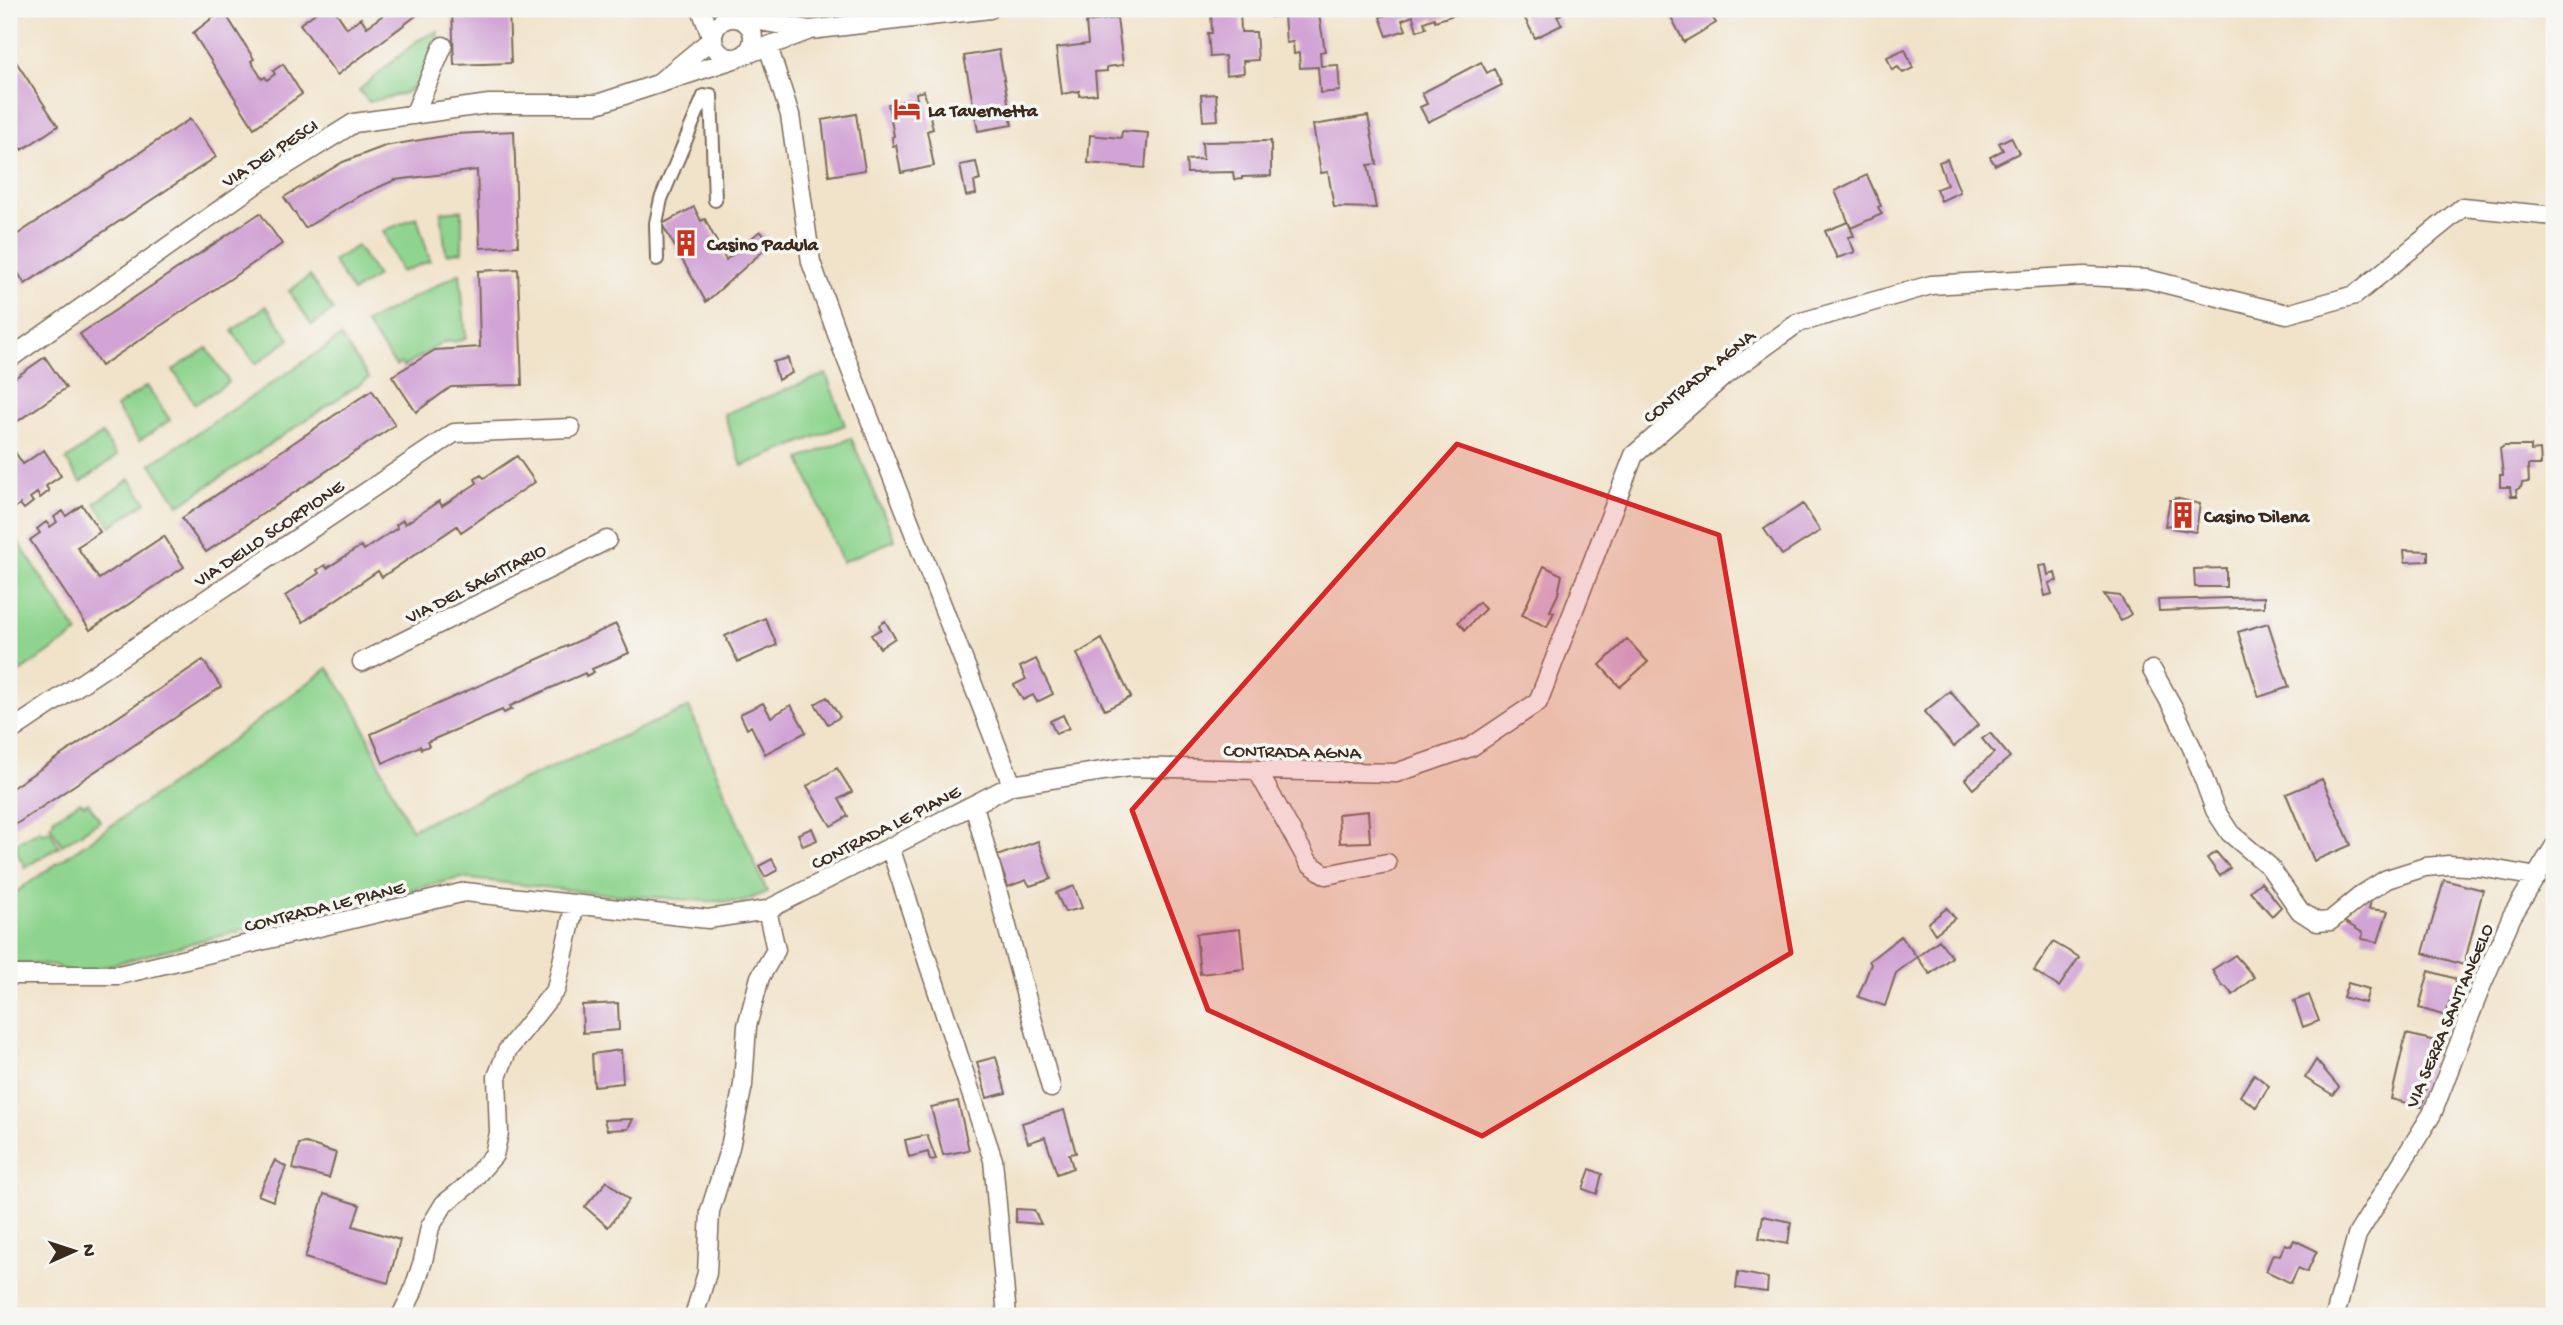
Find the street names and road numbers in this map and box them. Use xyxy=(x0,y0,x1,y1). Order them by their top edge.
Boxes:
street label: VIA DEI PESCI xyxy=(218,115,323,195)
street label: CONTRADA AGNA xyxy=(1640,324,1762,430)
street label: VIA DELLO SCORPIONE xyxy=(190,475,350,594)
street label: VIA DEL SAGITTARIO xyxy=(401,539,551,631)
street label: CONTRADA AGNA xyxy=(1223,741,1363,766)
street label: CONTRADA LE PIANE xyxy=(808,781,966,877)
street label: CONTRADA LE PIANE xyxy=(242,877,409,939)
street label: VIA SERRA SANT'ANGELO xyxy=(2402,920,2501,1113)

